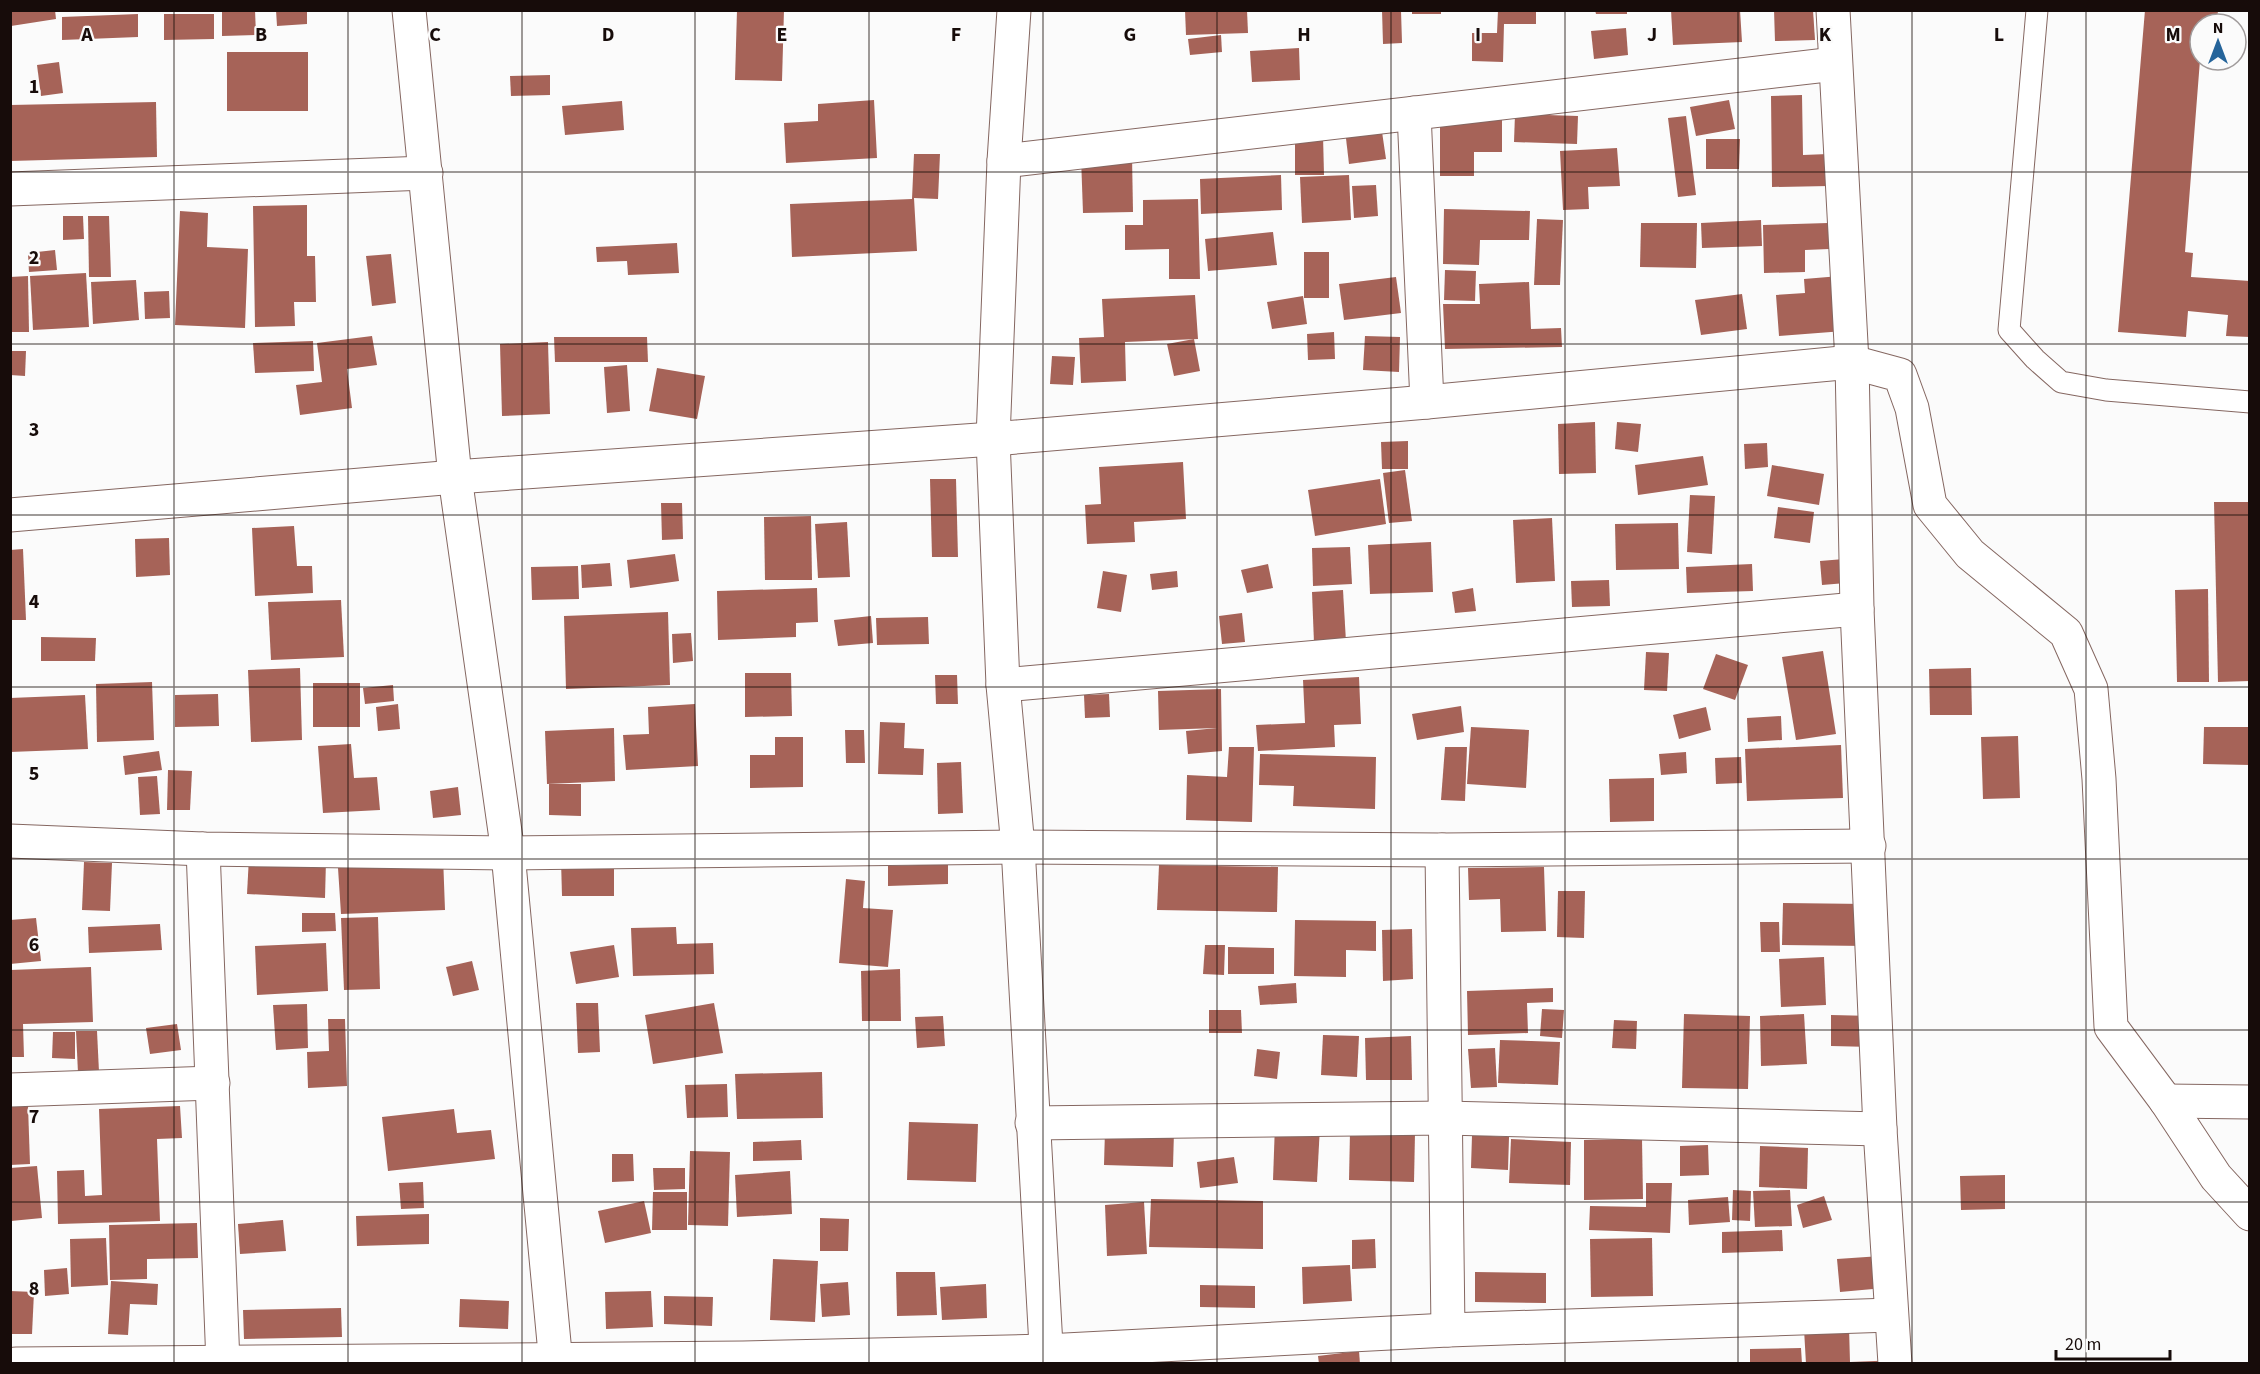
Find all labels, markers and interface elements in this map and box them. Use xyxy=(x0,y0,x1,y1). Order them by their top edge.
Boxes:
north arrow xyxy=(2188,12,2248,72)
text: N xyxy=(2213,17,2223,39)
text: A xyxy=(80,21,93,49)
text: B xyxy=(255,21,267,49)
text: C xyxy=(429,21,441,49)
text: D xyxy=(602,21,614,49)
text: E xyxy=(777,21,787,49)
text: F xyxy=(951,21,961,49)
text: G xyxy=(1124,21,1136,49)
text: H xyxy=(1297,21,1311,49)
text: I xyxy=(1475,21,1481,49)
text: J xyxy=(1647,21,1657,49)
text: K xyxy=(1819,21,1832,49)
text: L xyxy=(1994,21,2004,49)
text: M xyxy=(2165,21,2181,49)
text: 1 xyxy=(29,73,39,101)
text: 2 xyxy=(29,244,39,272)
text: 3 xyxy=(29,416,39,444)
text: 4 xyxy=(29,588,40,616)
text: 5 xyxy=(29,760,39,788)
text: 6 xyxy=(29,931,39,959)
text: 7 xyxy=(29,1103,39,1131)
text: 8 xyxy=(29,1275,39,1303)
scale bar xyxy=(2056,1323,2170,1361)
text: 20 m xyxy=(2065,1332,2101,1357)

